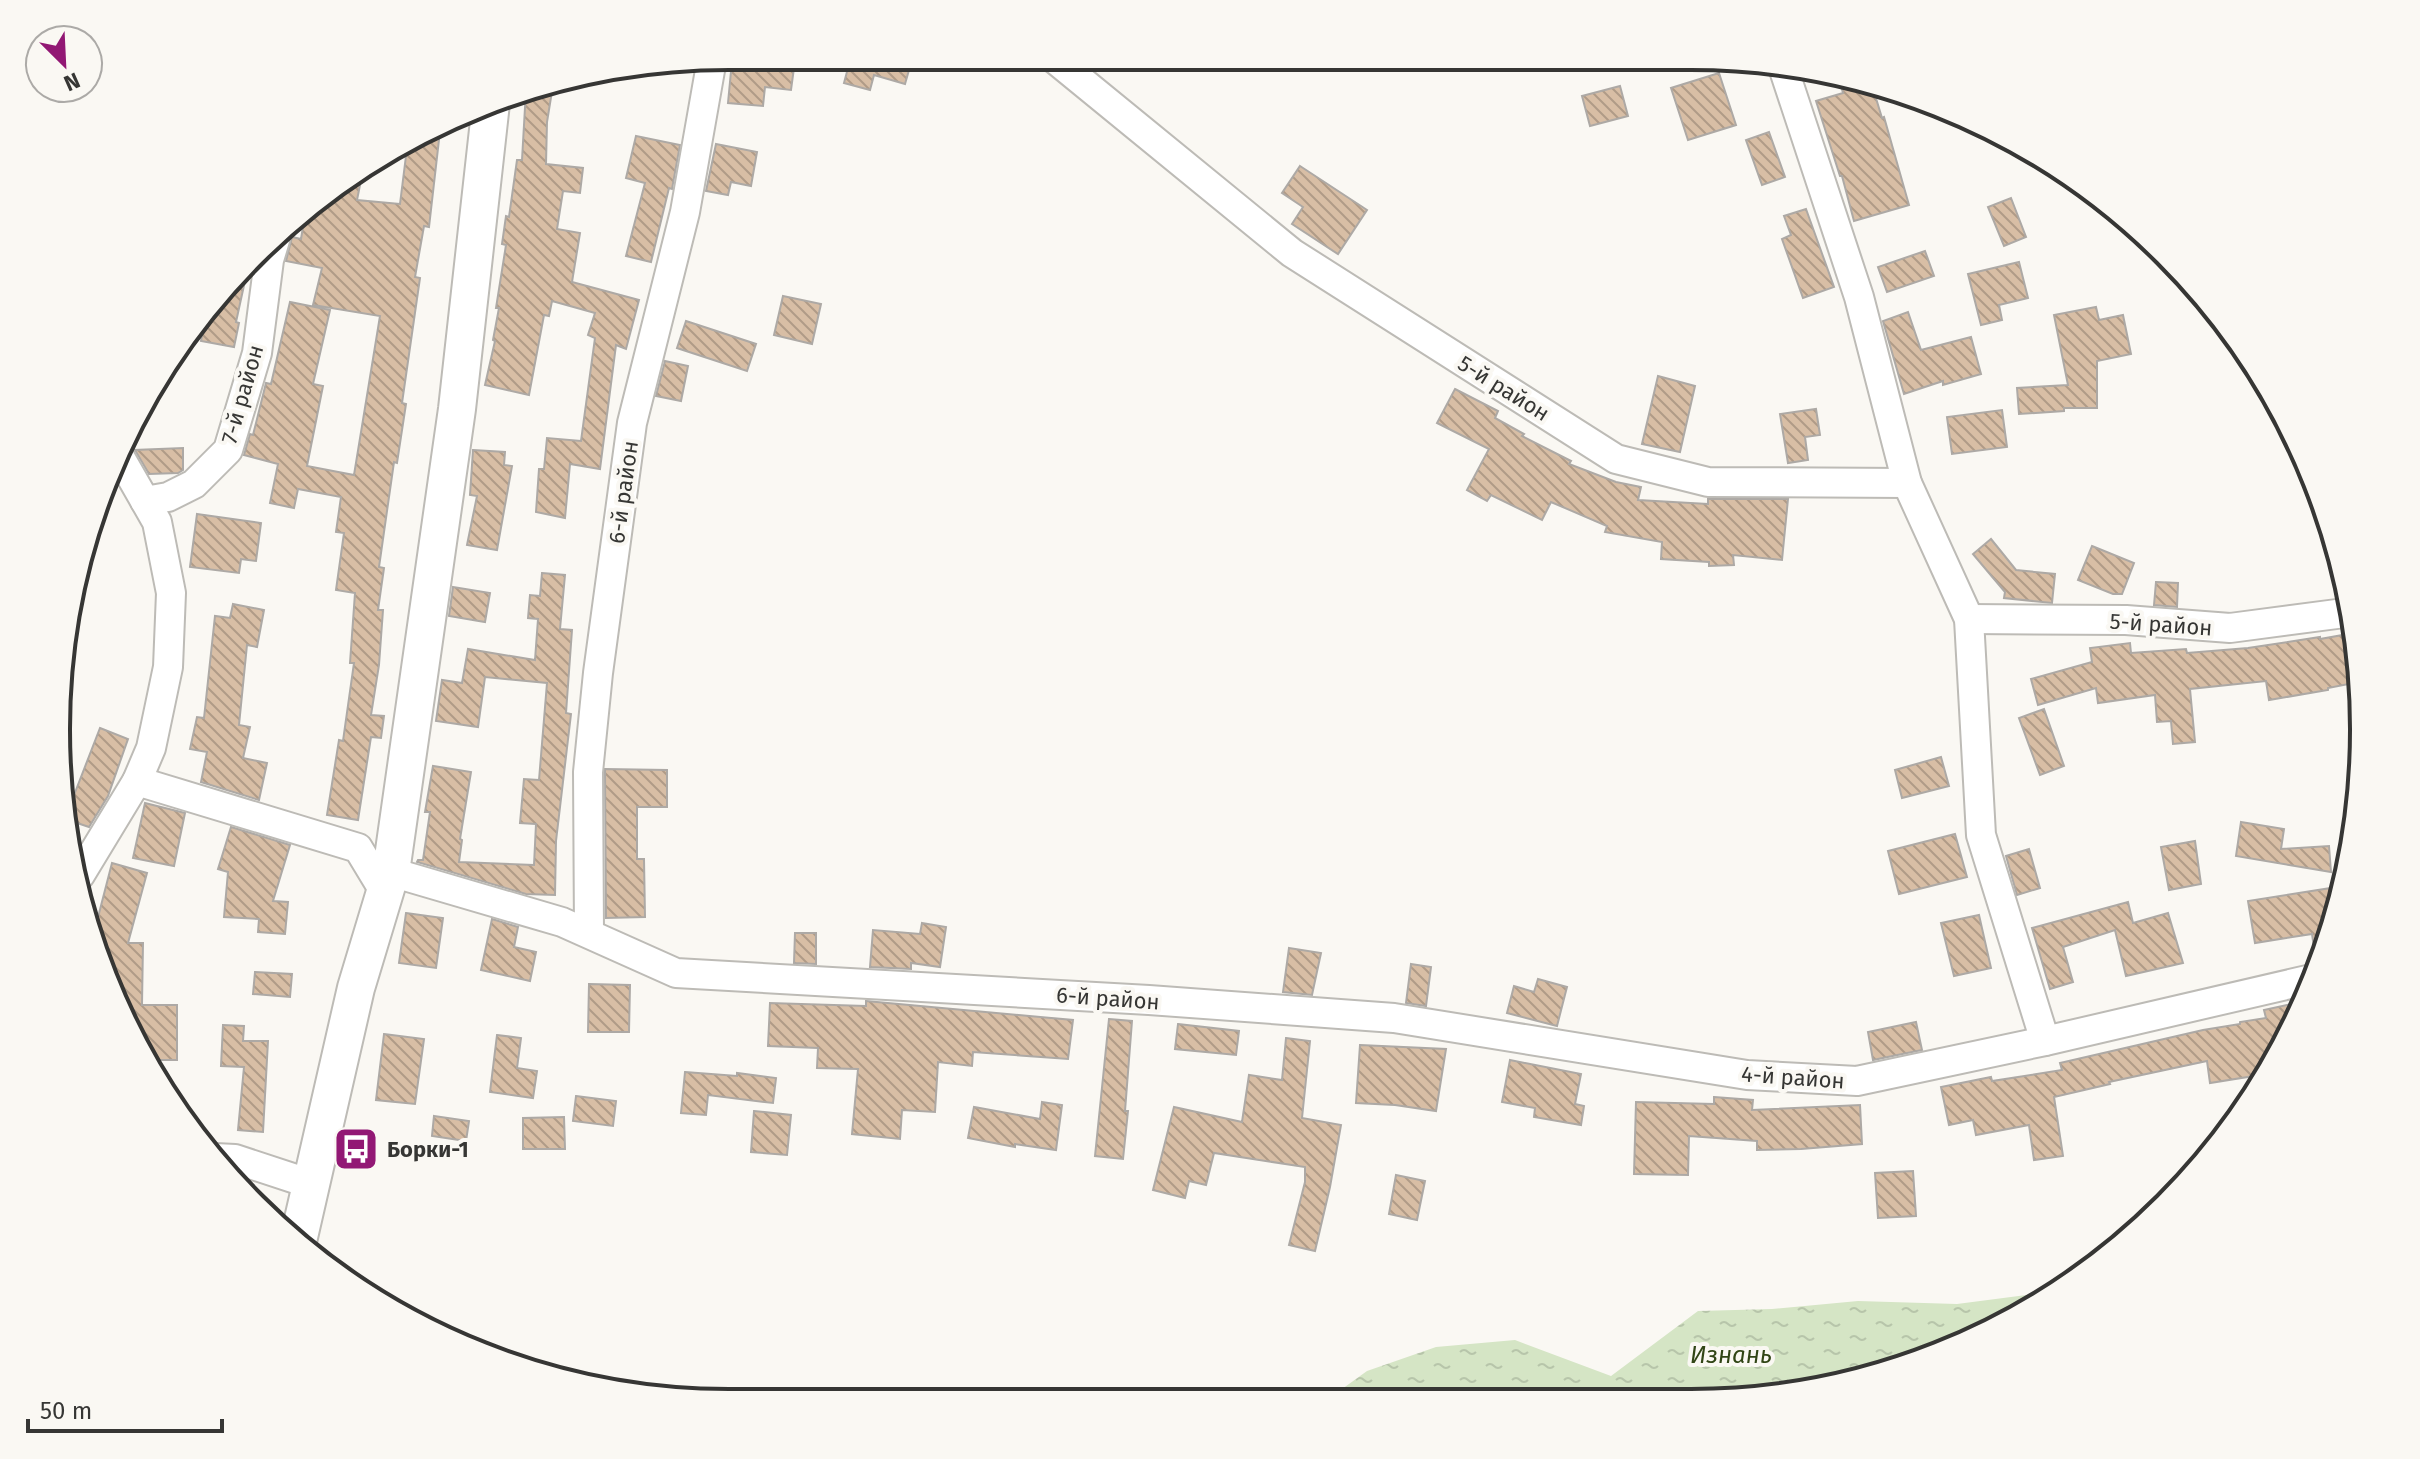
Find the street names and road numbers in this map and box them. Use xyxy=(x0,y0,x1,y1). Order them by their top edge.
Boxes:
street label: 7-й район xyxy=(216,342,269,447)
street label: 5-й район xyxy=(1453,350,1554,427)
street label: 6-й район xyxy=(603,439,644,545)
street label: 5-й район xyxy=(2109,607,2213,642)
street label: 6-й район xyxy=(1055,981,1161,1016)
street label: 4-й район xyxy=(1740,1060,1846,1095)

